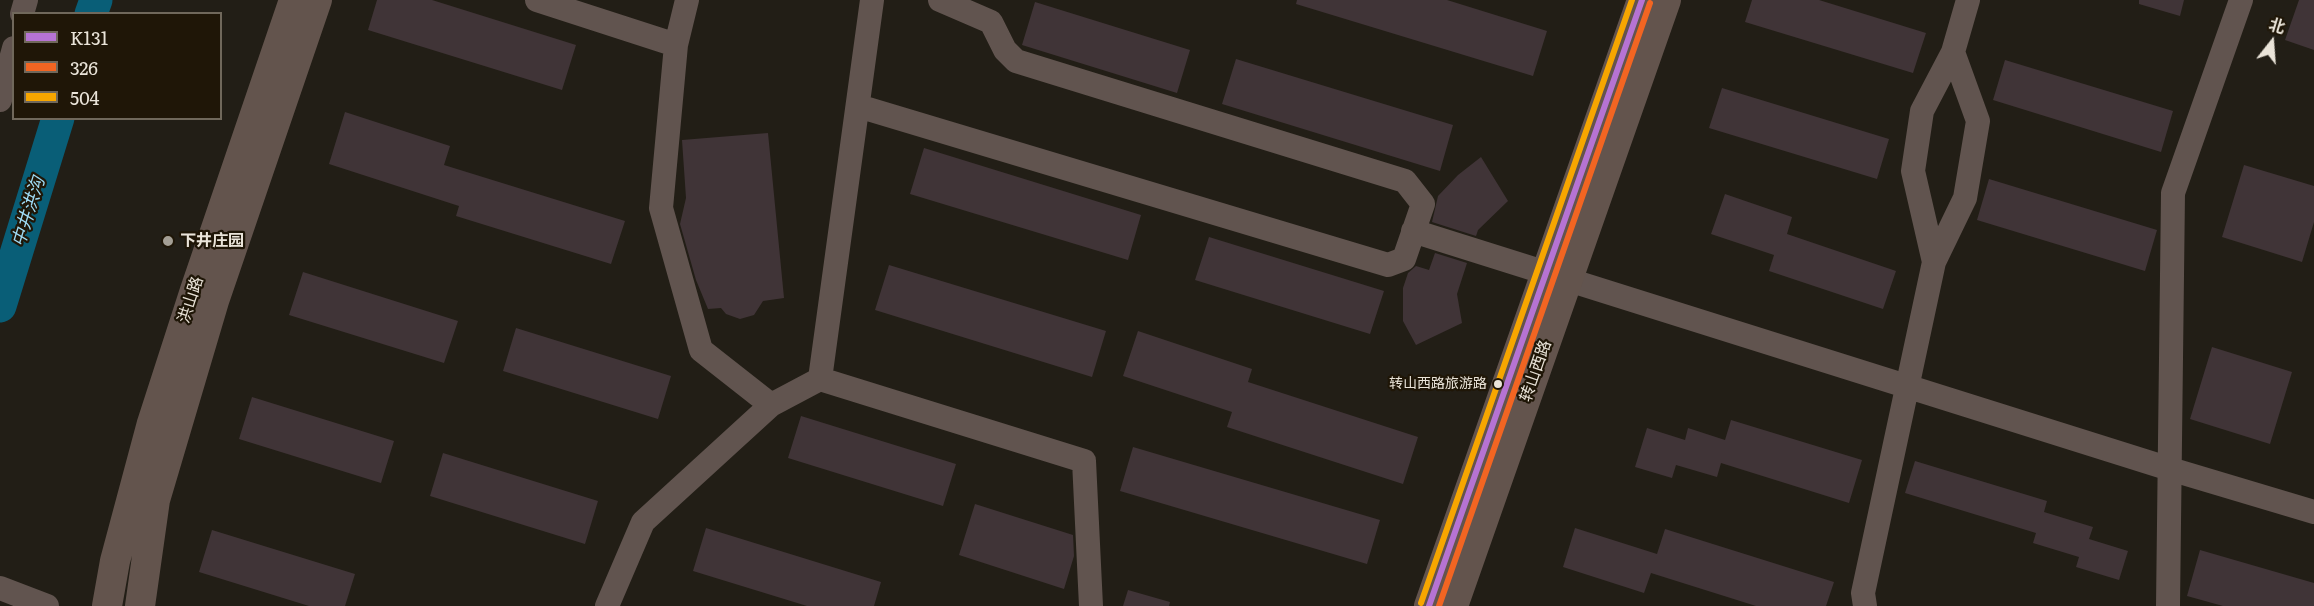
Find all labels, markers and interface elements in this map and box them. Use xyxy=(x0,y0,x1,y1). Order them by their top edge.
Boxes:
text: 北 xyxy=(2266,11,2288,39)
legend xyxy=(12,12,222,120)
north arrow xyxy=(2242,12,2302,72)
text: K131 xyxy=(70,24,108,51)
text: 326 xyxy=(70,54,98,81)
text: 504 xyxy=(70,84,99,111)
water label: 中井洪沟 xyxy=(8,174,50,250)
place label: 下井庄园 xyxy=(180,231,244,251)
marker: 下井庄园 xyxy=(161,234,175,248)
street label: 洪山路 xyxy=(174,274,208,326)
street label: 转山西路 xyxy=(1517,338,1555,404)
place label: 转山西路旅游路 xyxy=(1389,376,1487,392)
marker: 转山西路旅游路 xyxy=(1492,378,1504,390)

